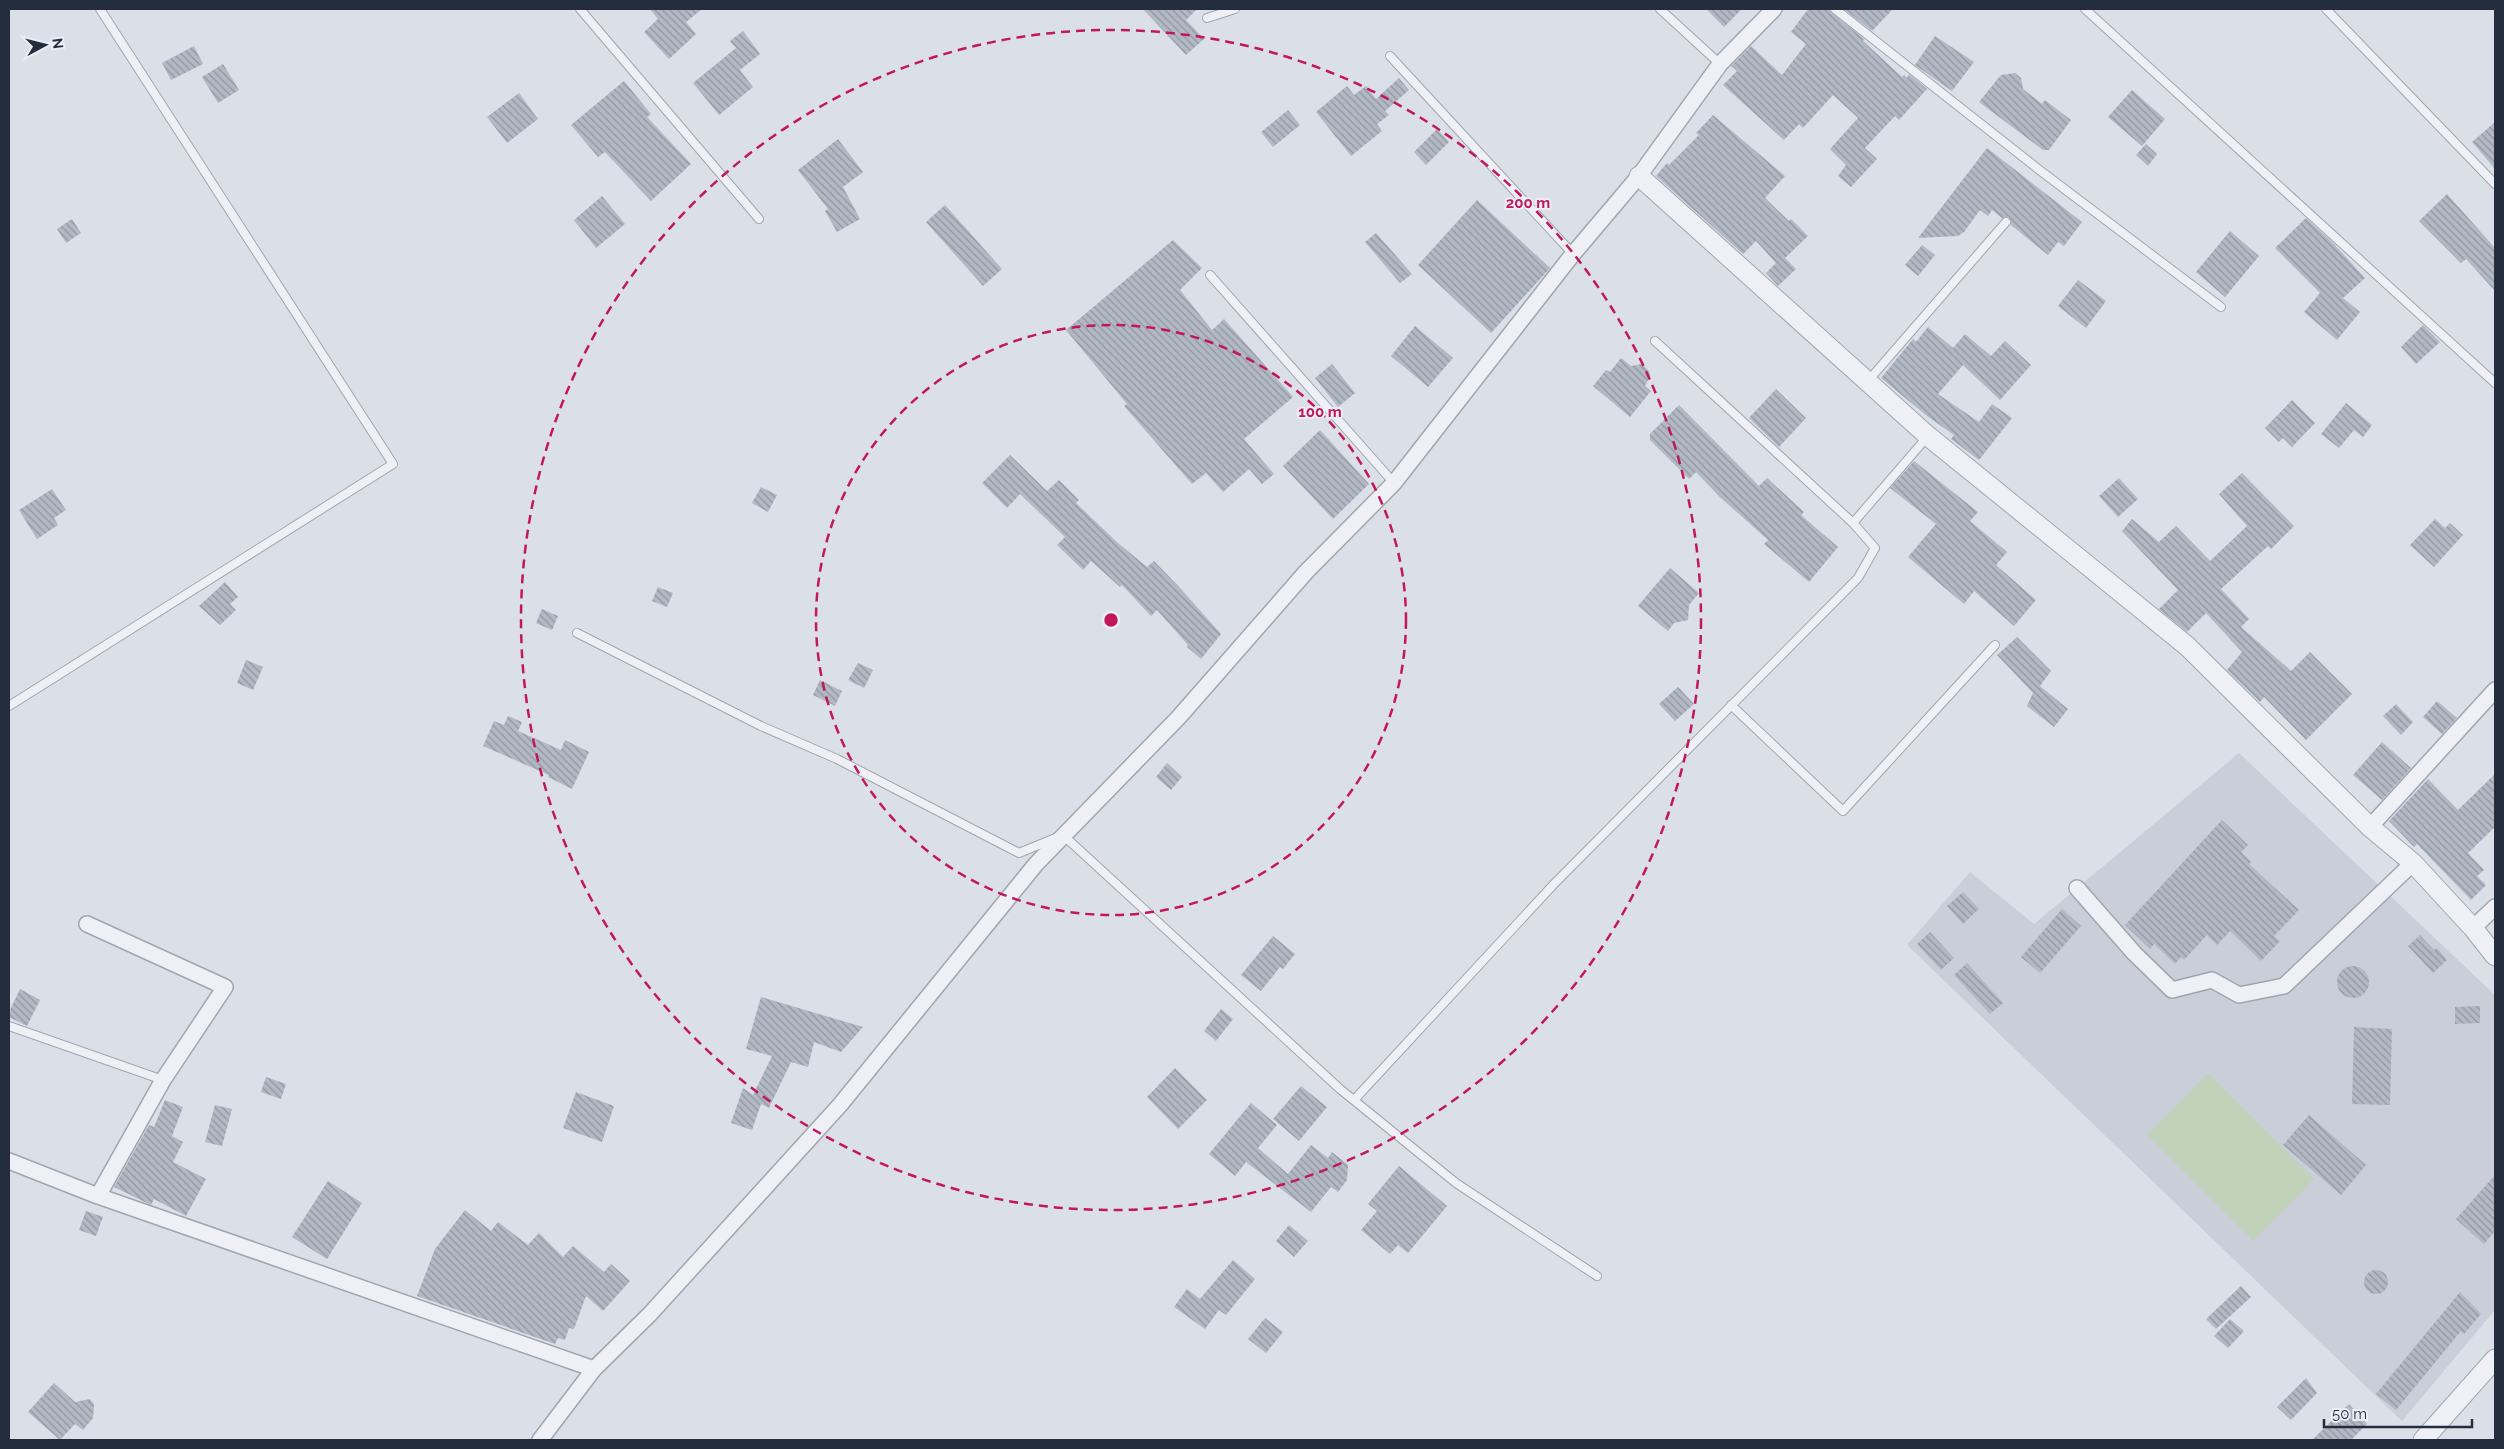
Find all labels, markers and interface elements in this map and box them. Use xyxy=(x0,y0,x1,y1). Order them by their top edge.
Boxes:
north arrow xyxy=(20,20,70,70)
text: N xyxy=(49,37,66,50)
text: 200 m xyxy=(1506,194,1550,212)
text: 100 m xyxy=(1298,403,1342,421)
centre of rings xyxy=(1102,611,1120,629)
scale bar xyxy=(2324,1396,2472,1428)
text: 50 m xyxy=(2332,1405,2367,1423)

